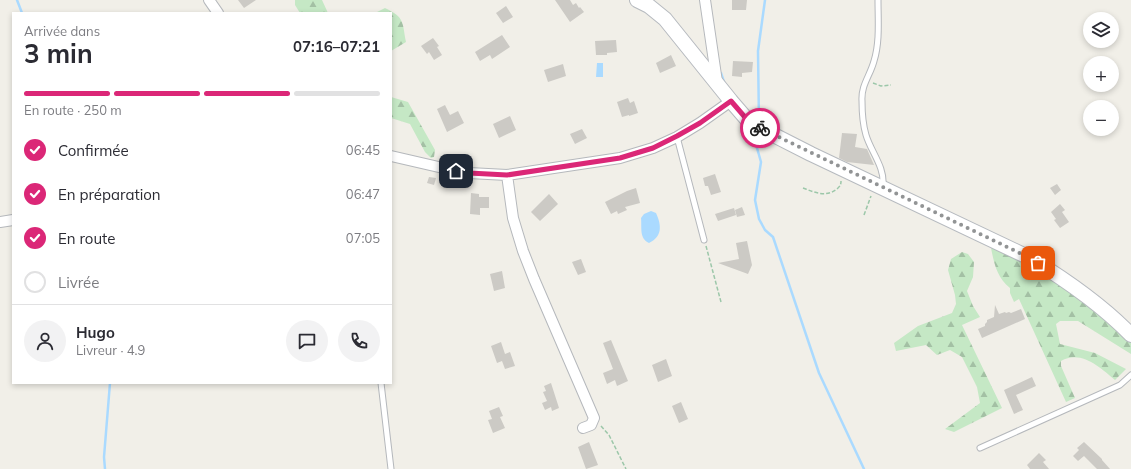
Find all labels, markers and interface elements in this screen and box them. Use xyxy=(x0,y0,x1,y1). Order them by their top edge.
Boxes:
map controls xyxy=(1083,12,1119,136)
button: layers xyxy=(1083,12,1119,48)
text: Arrivée dans xyxy=(24,23,100,39)
text: 3 min xyxy=(24,37,93,70)
text: 07:16–07:21 xyxy=(293,37,380,56)
button: + xyxy=(1083,56,1119,92)
button: − xyxy=(1083,100,1119,136)
text: En route · 250 m xyxy=(24,102,122,118)
courier xyxy=(740,108,780,148)
icon: bike xyxy=(749,117,771,139)
icon: check xyxy=(24,139,46,161)
text: Confirmée xyxy=(58,141,129,160)
text: 06:45 xyxy=(346,142,380,158)
pin xyxy=(439,154,473,188)
icon: home xyxy=(445,160,467,182)
icon: check xyxy=(24,183,46,205)
text: En préparation xyxy=(58,185,161,204)
text: 06:47 xyxy=(346,186,380,202)
icon: check xyxy=(24,227,46,249)
text: En route xyxy=(58,229,115,248)
text: 07:05 xyxy=(346,230,380,246)
pin xyxy=(1021,246,1055,280)
icon: bag xyxy=(1027,252,1049,274)
text: Livrée xyxy=(58,273,99,292)
button: person xyxy=(24,320,66,362)
button: chat xyxy=(286,320,328,362)
button: phone xyxy=(338,320,380,362)
text: Hugo xyxy=(76,323,115,342)
text: Livreur · 4.9 xyxy=(76,342,145,358)

